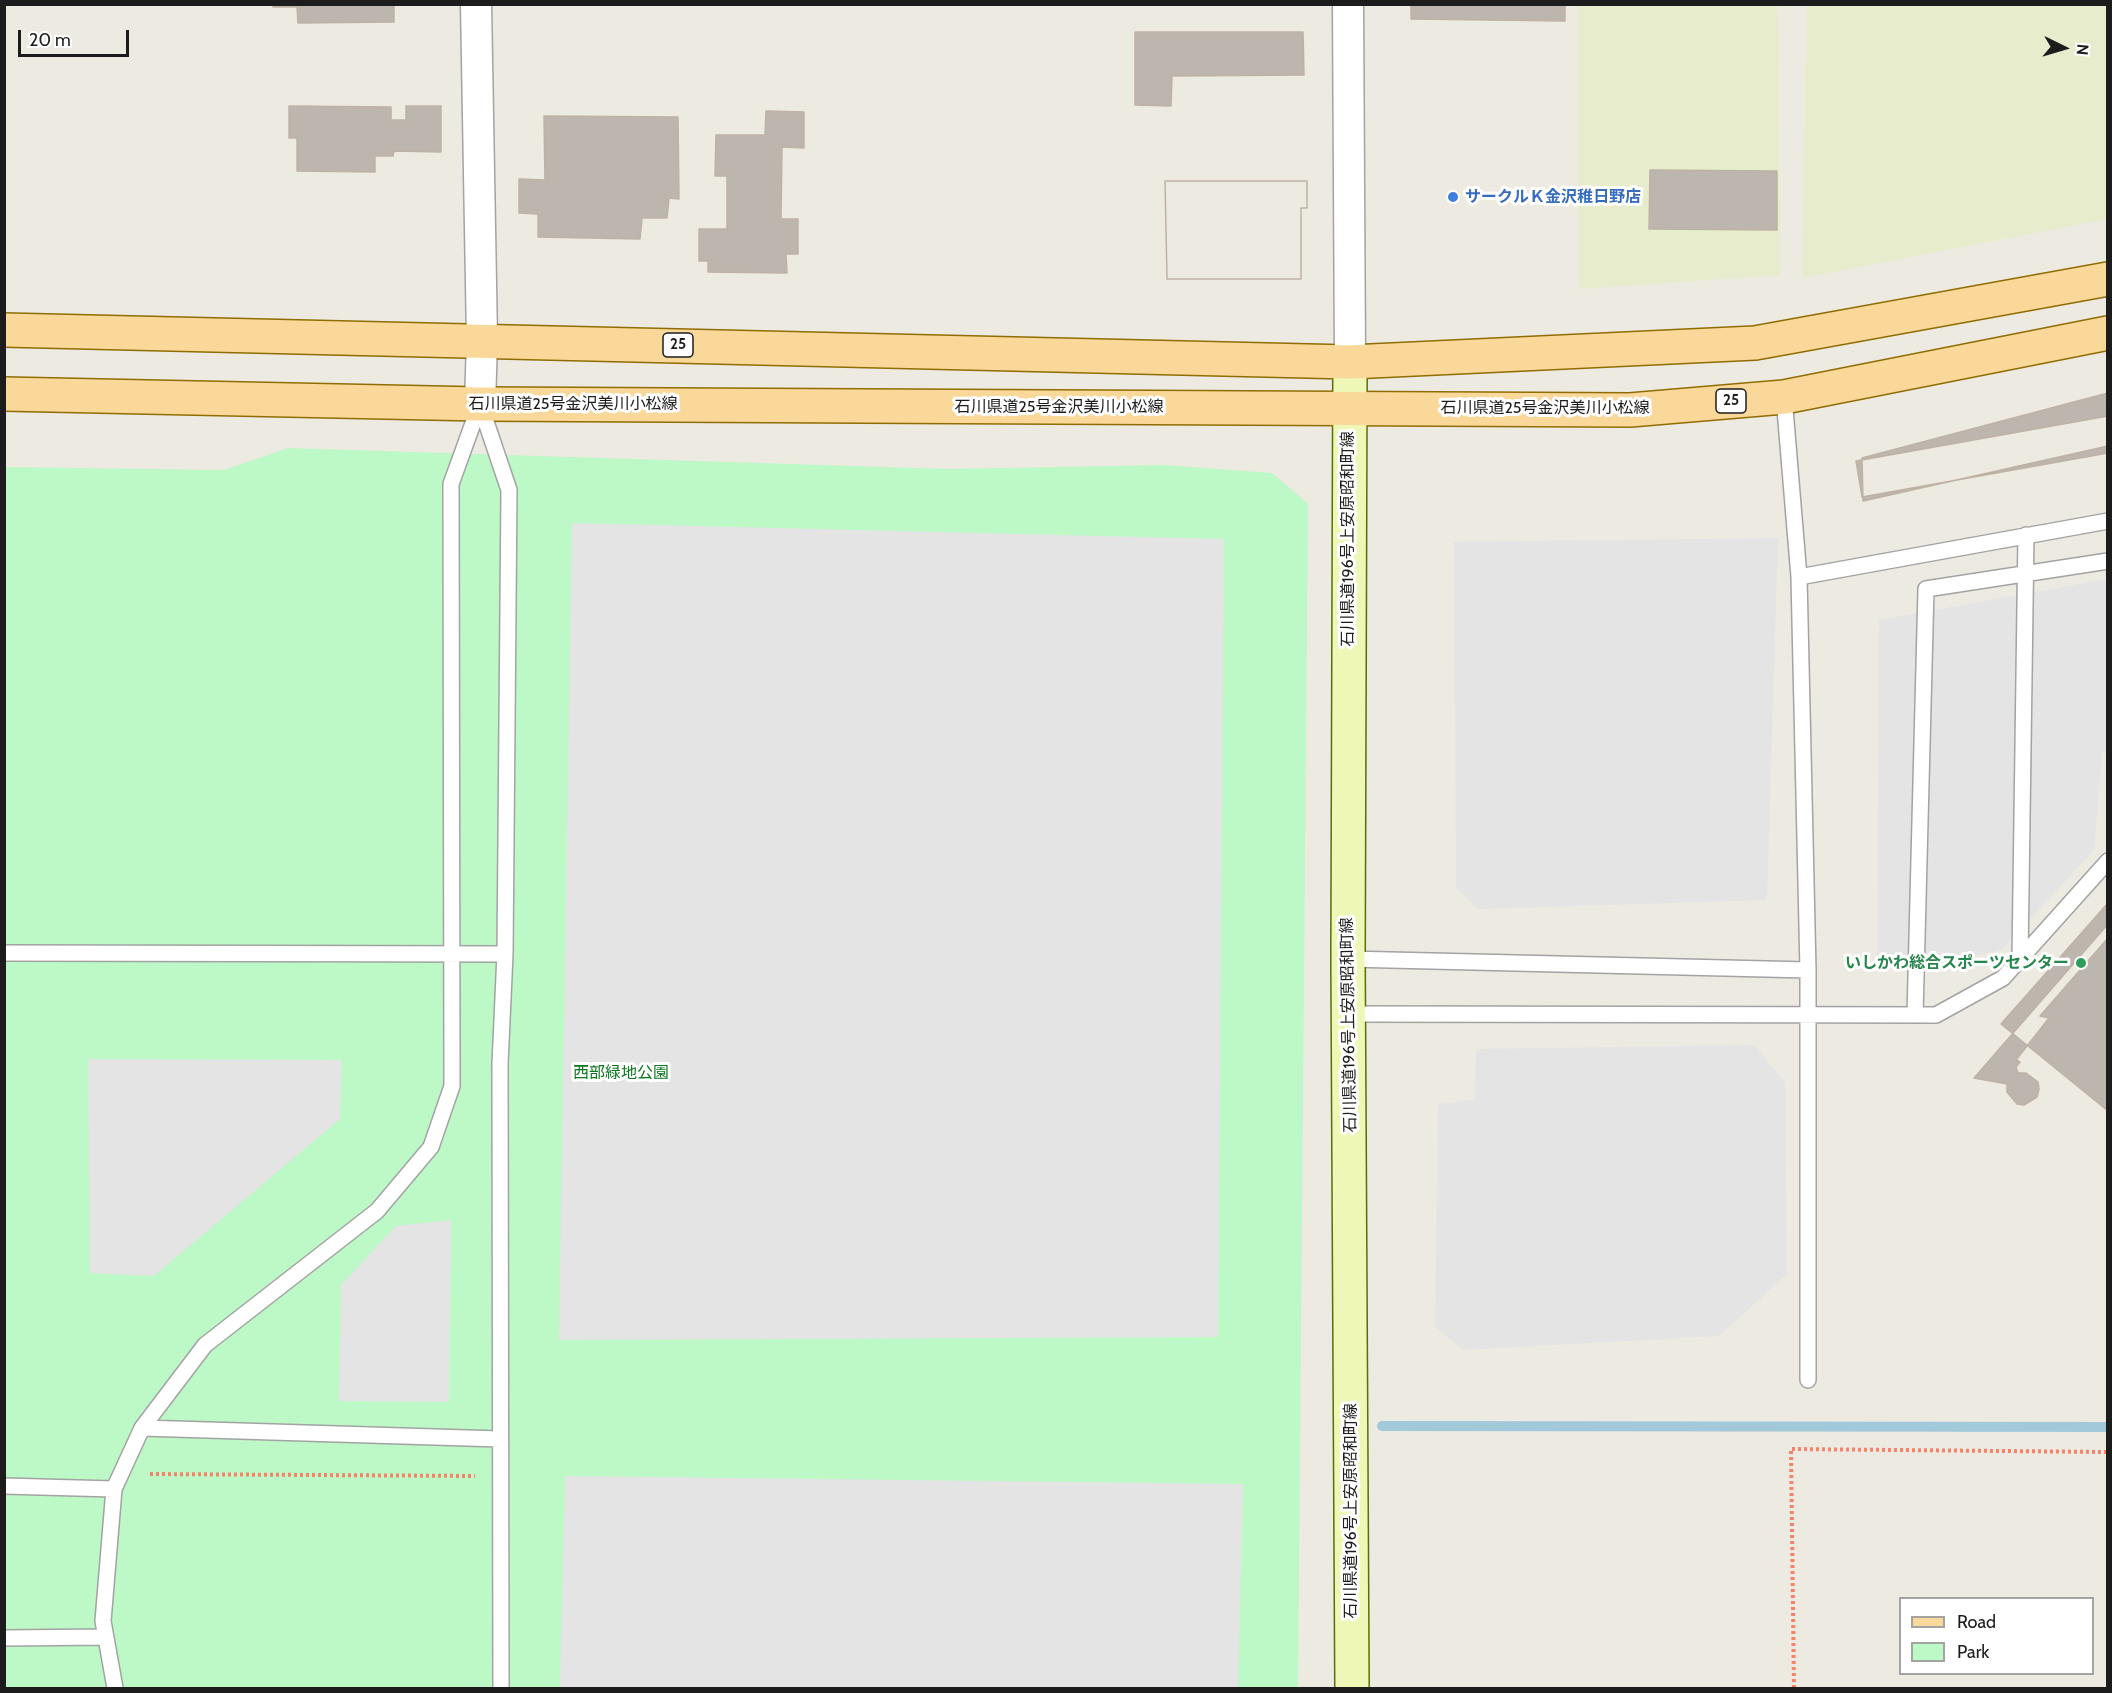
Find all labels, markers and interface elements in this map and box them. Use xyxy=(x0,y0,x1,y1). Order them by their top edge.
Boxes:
scale bar xyxy=(21,18,132,56)
north arrow xyxy=(2034,18,2094,78)
text: 20 m xyxy=(29,29,71,51)
text: N xyxy=(2072,43,2092,56)
place label: サークルＫ金沢稚日野店 xyxy=(1465,187,1641,207)
marker: サークルＫ金沢稚日野店 xyxy=(1446,190,1460,204)
road number: 25 xyxy=(663,333,693,357)
road number: 25 xyxy=(1716,389,1746,413)
street label: 石川県道25号金沢美川小松線 xyxy=(468,394,678,414)
street label: 石川県道25号金沢美川小松線 xyxy=(954,397,1164,417)
street label: 石川県道25号金沢美川小松線 xyxy=(1440,398,1650,418)
street label: 石川県道196号上安原昭和町線 xyxy=(1338,431,1358,647)
street label: 石川県道196号上安原昭和町線 xyxy=(1338,917,1360,1133)
place label: いしかわ総合スポーツセンター xyxy=(1845,953,2069,973)
marker: いしかわ総合スポーツセンター xyxy=(2074,956,2088,970)
park label: 西部緑地公園 xyxy=(573,1063,669,1083)
street label: 石川県道196号上安原昭和町線 xyxy=(1341,1403,1361,1619)
legend xyxy=(1899,1597,2094,1675)
text: Road xyxy=(1957,1611,1996,1633)
text: Park xyxy=(1957,1641,1989,1663)

